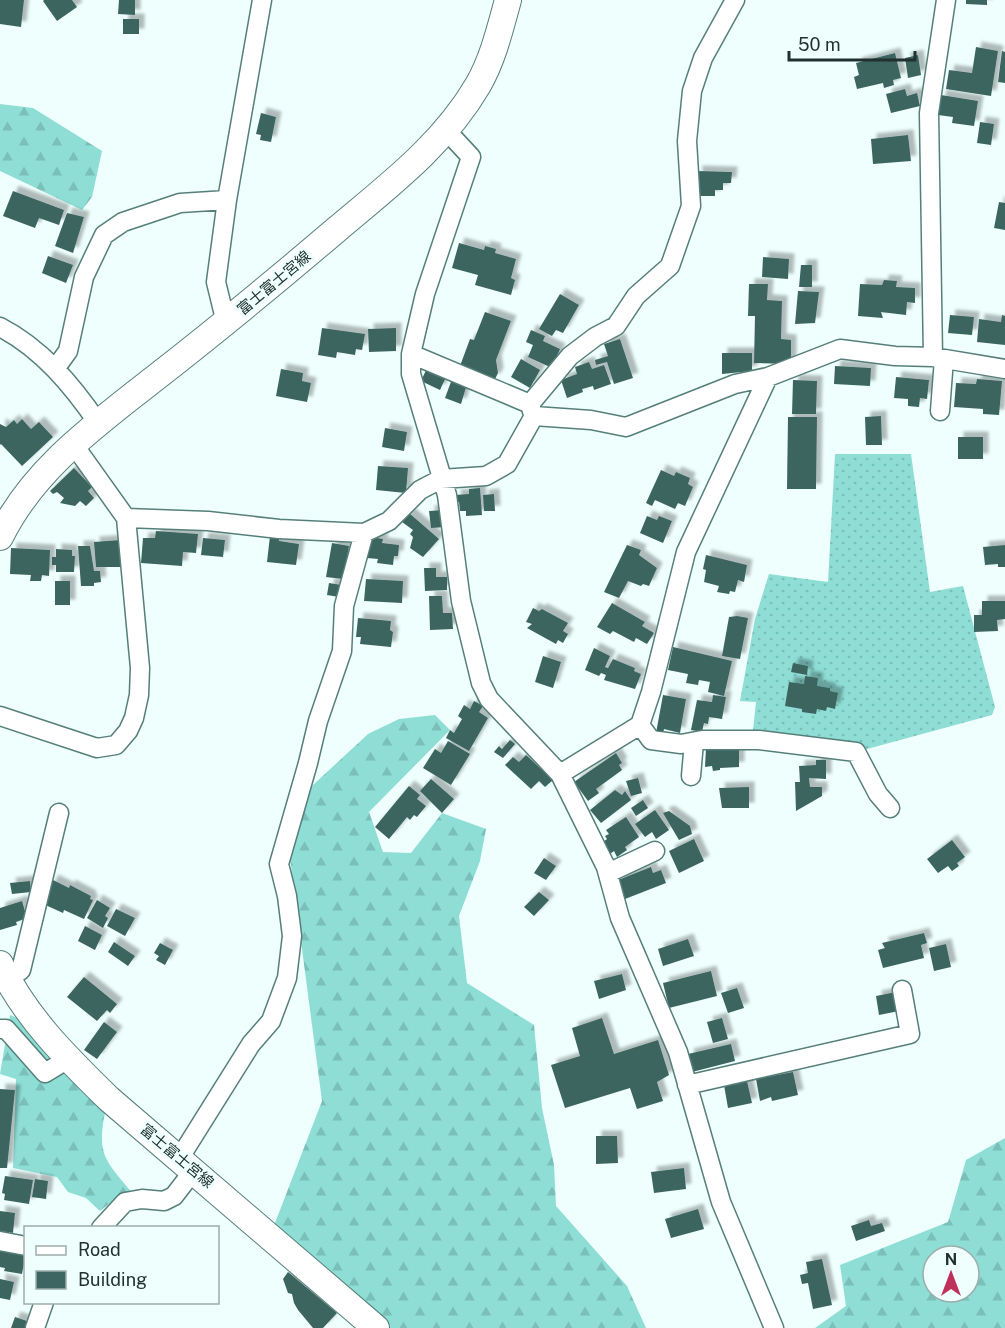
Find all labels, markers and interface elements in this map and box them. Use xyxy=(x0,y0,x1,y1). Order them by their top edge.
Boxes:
scale bar xyxy=(789,24,915,62)
text: 50 m xyxy=(798,34,841,55)
street label: 富士富士宮線 xyxy=(234,247,314,318)
street label: 富士富士宮線 xyxy=(137,1120,217,1191)
legend xyxy=(24,1226,219,1304)
text: Road xyxy=(78,1239,121,1260)
north arrow xyxy=(921,1244,981,1304)
text: N xyxy=(945,1250,957,1269)
text: Building xyxy=(78,1269,147,1290)

